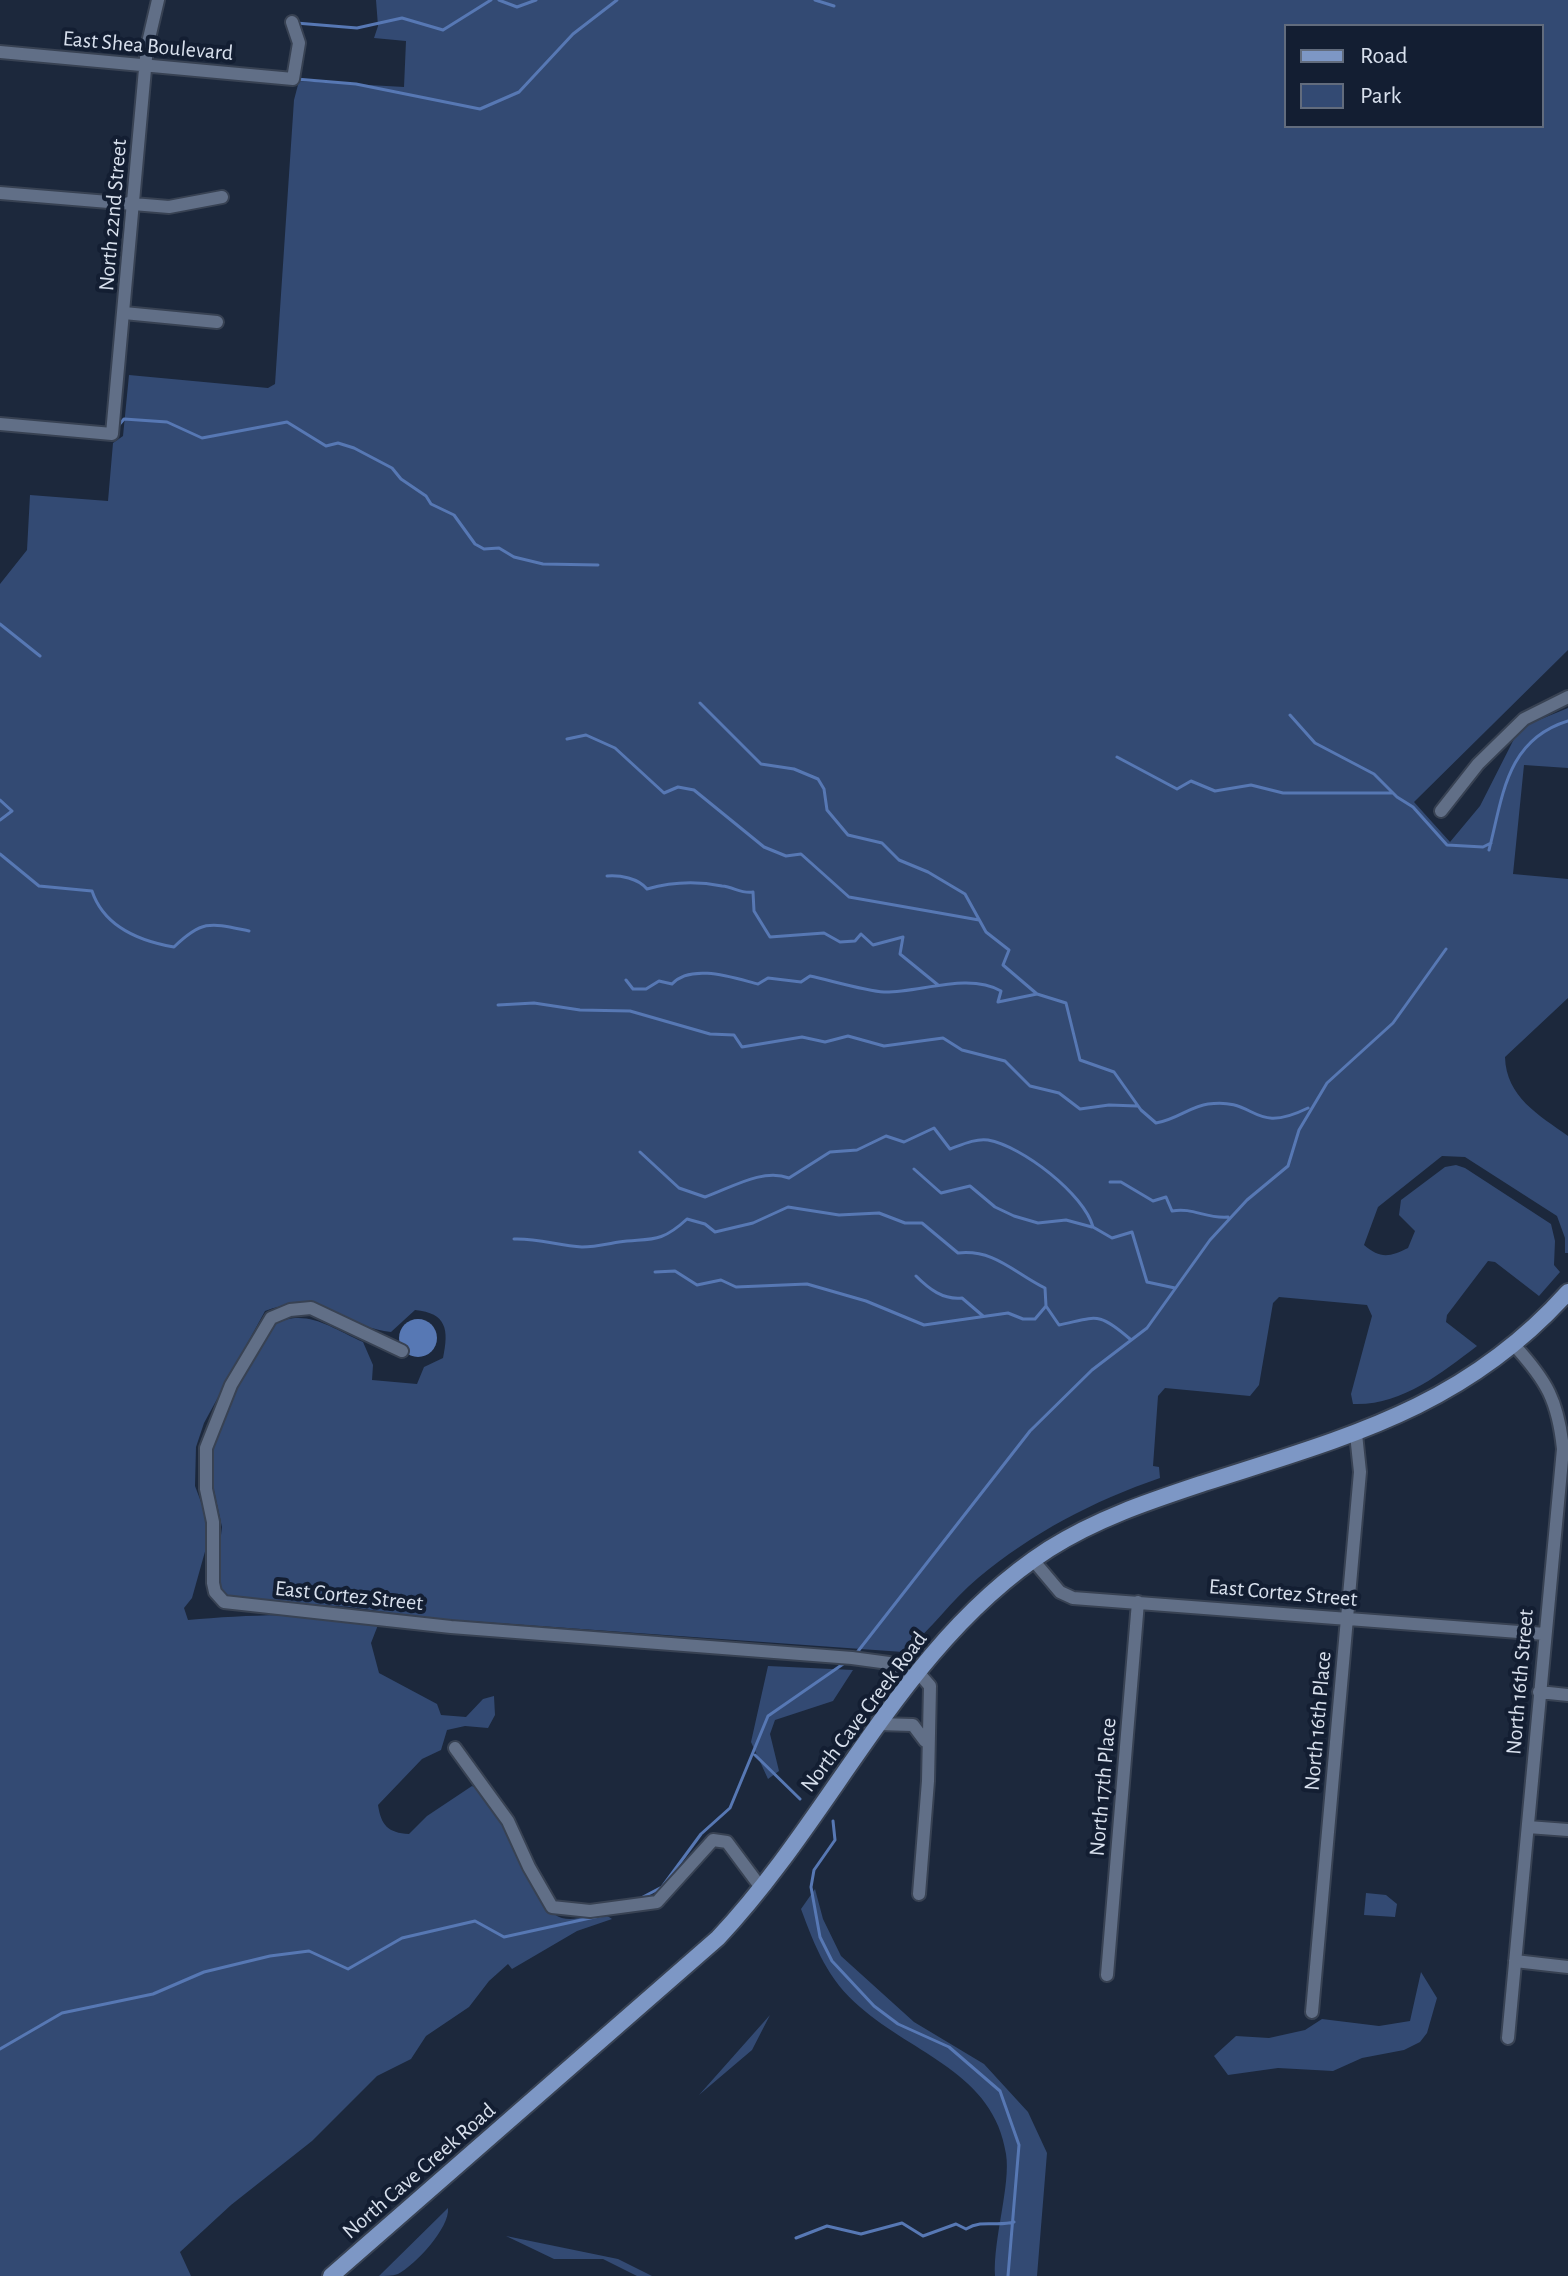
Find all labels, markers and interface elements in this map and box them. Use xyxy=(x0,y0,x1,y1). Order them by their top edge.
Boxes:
legend xyxy=(1284,24,1544,128)
street label: East Shea Boulevard xyxy=(62,25,234,67)
text: Road xyxy=(1360,44,1408,68)
text: Park xyxy=(1360,84,1401,108)
street label: North 22nd Street xyxy=(93,138,133,292)
street label: East Cortez Street xyxy=(1208,1573,1358,1613)
street label: East Cortez Street xyxy=(273,1575,425,1617)
street label: North 16th Street xyxy=(1500,1608,1540,1756)
street label: North Cave Creek Road xyxy=(795,1626,933,1798)
street label: North 16th Place xyxy=(1299,1650,1337,1792)
street label: North 17th Place xyxy=(1084,1717,1122,1857)
street label: North Cave Creek Road xyxy=(337,2097,501,2245)

